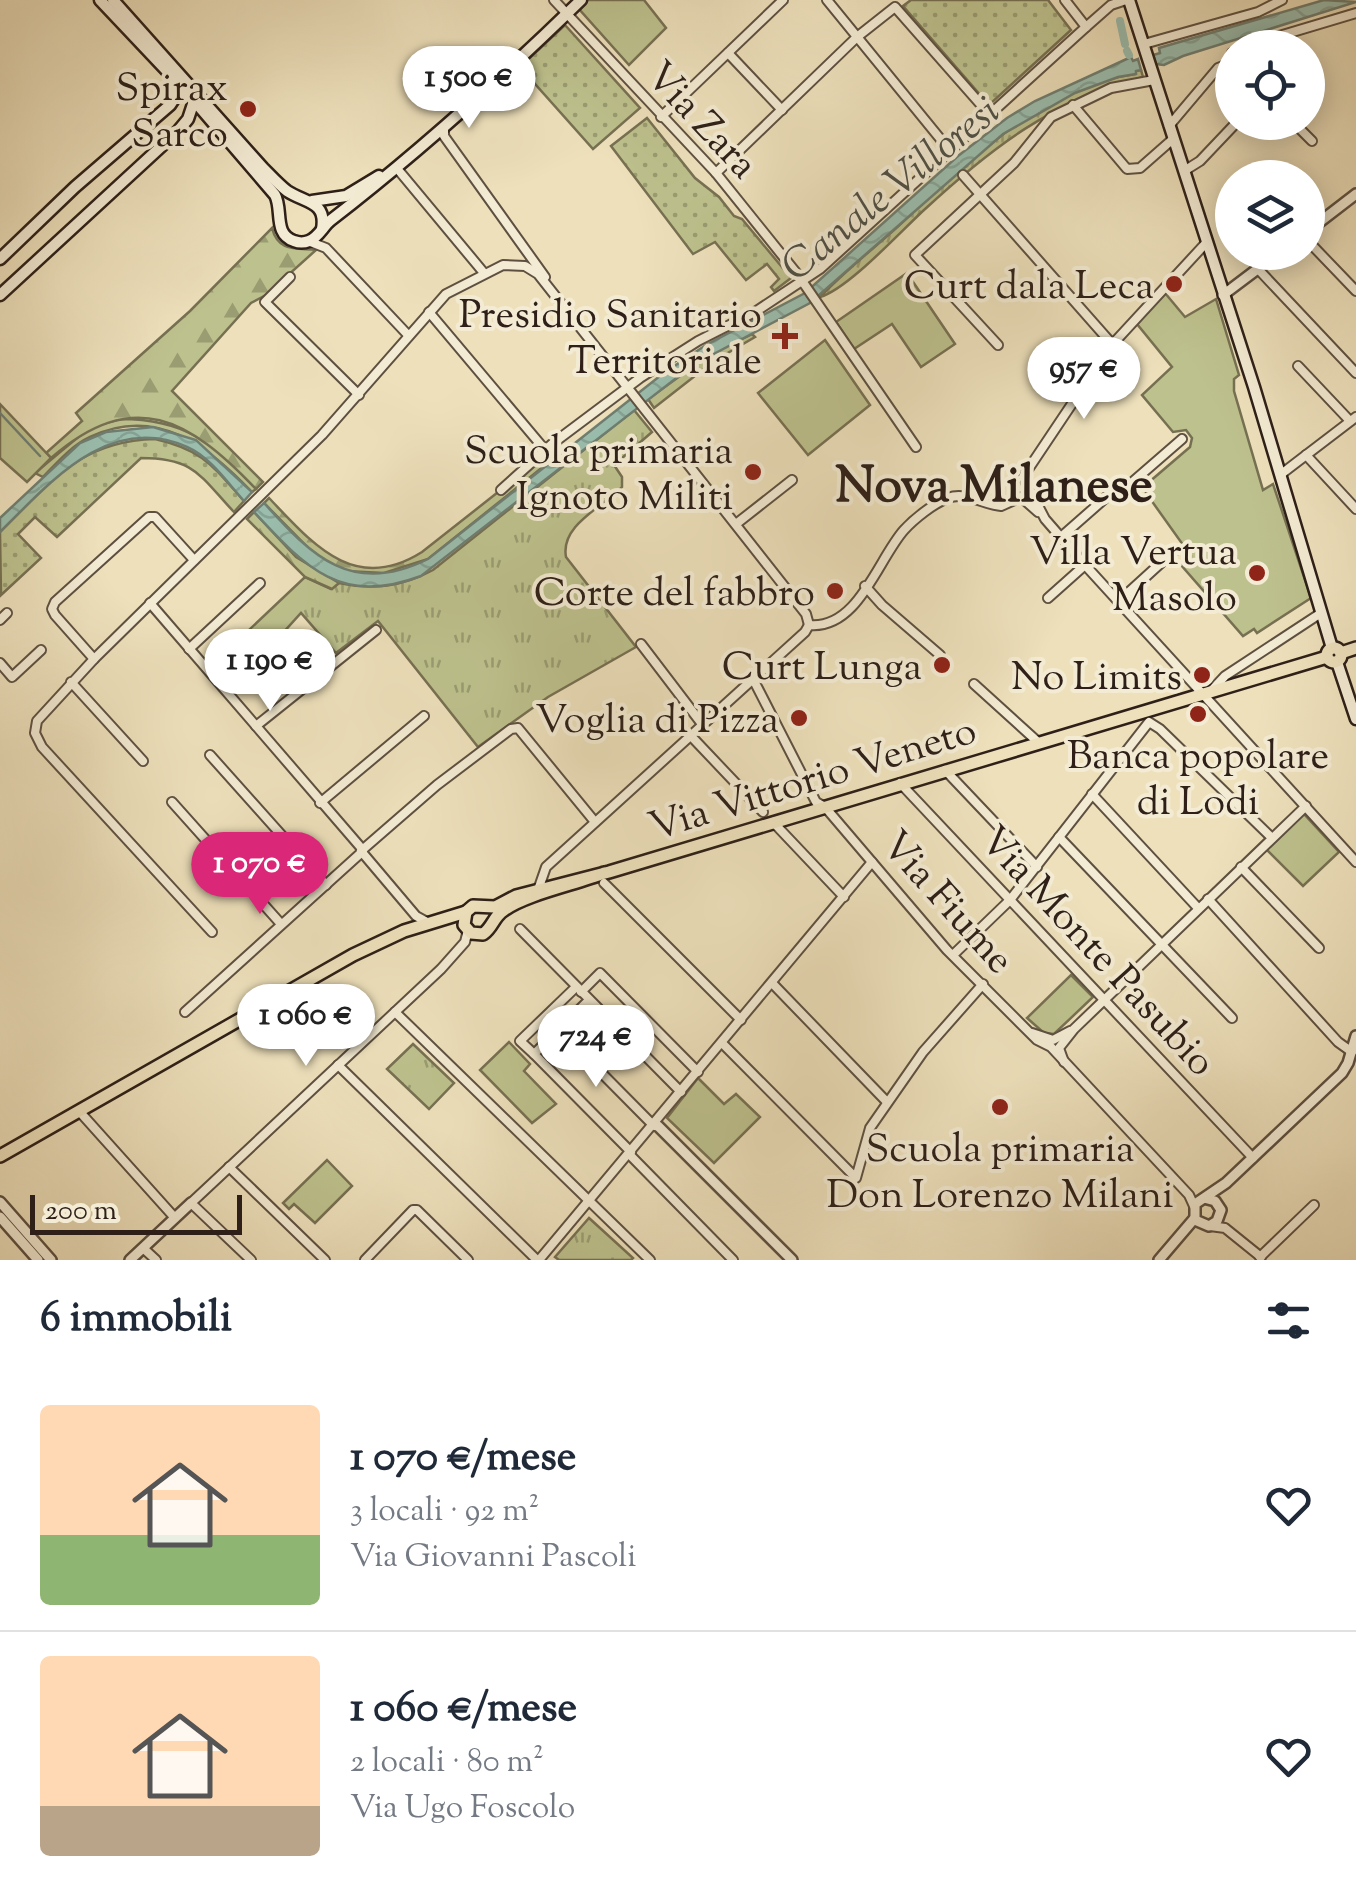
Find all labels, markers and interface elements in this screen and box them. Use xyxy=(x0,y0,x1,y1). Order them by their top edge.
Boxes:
map controls xyxy=(1215,30,1325,270)
button: locate xyxy=(1215,30,1325,140)
pin: 1 500 € xyxy=(377,46,561,131)
street label: Via Zara xyxy=(630,51,769,193)
text: 1 500 € xyxy=(425,55,513,101)
place label: Spirax Sarco xyxy=(115,62,228,165)
water label: Canale Villoresi xyxy=(770,84,1014,298)
marker: Spirax Sarco xyxy=(237,98,259,120)
button: layers xyxy=(1215,160,1325,270)
place label: Curt dala Leca xyxy=(904,260,1154,317)
marker: Curt dala Leca xyxy=(1163,273,1185,295)
place label: Presidio Sanitario Territoriale xyxy=(459,289,762,392)
marker: Presidio Sanitario Territoriale xyxy=(772,323,798,349)
pin: 957 € xyxy=(1014,337,1154,422)
text: 957 € xyxy=(1049,346,1119,392)
place label: Scuola primaria Ignoto Militi xyxy=(464,425,733,528)
district label: Nova Milanese xyxy=(835,453,1153,525)
marker: Scuola primaria Ignoto Militi xyxy=(742,461,764,483)
place label: Villa Vertua Masolo xyxy=(1029,526,1237,629)
marker: Villa Vertua Masolo xyxy=(1246,562,1268,584)
place label: Corte del fabbro xyxy=(534,567,815,624)
marker: Corte del fabbro xyxy=(824,580,846,602)
pin: 1 190 € xyxy=(178,629,362,714)
text: 1 190 € xyxy=(226,638,314,684)
place label: Curt Lunga xyxy=(722,641,922,698)
place label: No Limits xyxy=(1011,651,1182,708)
marker: Curt Lunga xyxy=(931,654,953,676)
marker: No Limits xyxy=(1191,664,1213,686)
place label: Voglia di Pizza xyxy=(535,694,779,751)
marker: Banca popolare di Lodi xyxy=(1187,703,1209,725)
street label: Via Vittorio Veneto xyxy=(643,704,984,858)
marker: Voglia di Pizza xyxy=(788,707,810,729)
place label: Banca popolare di Lodi xyxy=(1067,730,1329,833)
street label: Via Monte Pasubio xyxy=(964,815,1227,1091)
street label: Via Fiume xyxy=(866,820,1025,988)
pin: 1 070 € xyxy=(168,832,352,917)
text: 1 070 € xyxy=(213,841,307,887)
pin: 1 060 € xyxy=(214,984,398,1069)
text: 1 060 € xyxy=(259,993,353,1039)
pin: 724 € xyxy=(526,1005,666,1090)
text: 724 € xyxy=(559,1014,633,1060)
marker: Scuola primaria Don Lorenzo Milani xyxy=(989,1096,1011,1118)
place label: Scuola primaria Don Lorenzo Milani xyxy=(826,1123,1174,1226)
scale bar xyxy=(30,1190,242,1234)
text: 200 m xyxy=(45,1192,117,1232)
text: 6 immobili xyxy=(40,1290,232,1350)
icon: filters xyxy=(1261,1293,1316,1348)
text: 1 070 €/mese xyxy=(350,1429,576,1489)
icon: home xyxy=(120,1445,240,1565)
icon: heart xyxy=(1261,1478,1316,1533)
text: 3 locali · 92 m² xyxy=(350,1489,539,1535)
text: Via Giovanni Pascoli xyxy=(350,1535,636,1581)
text: 1 060 €/mese xyxy=(350,1680,577,1740)
icon: home xyxy=(120,1696,240,1816)
icon: heart xyxy=(1261,1729,1316,1784)
text: 2 locali · 80 m² xyxy=(350,1740,544,1786)
text: Via Ugo Foscolo xyxy=(350,1786,575,1832)

